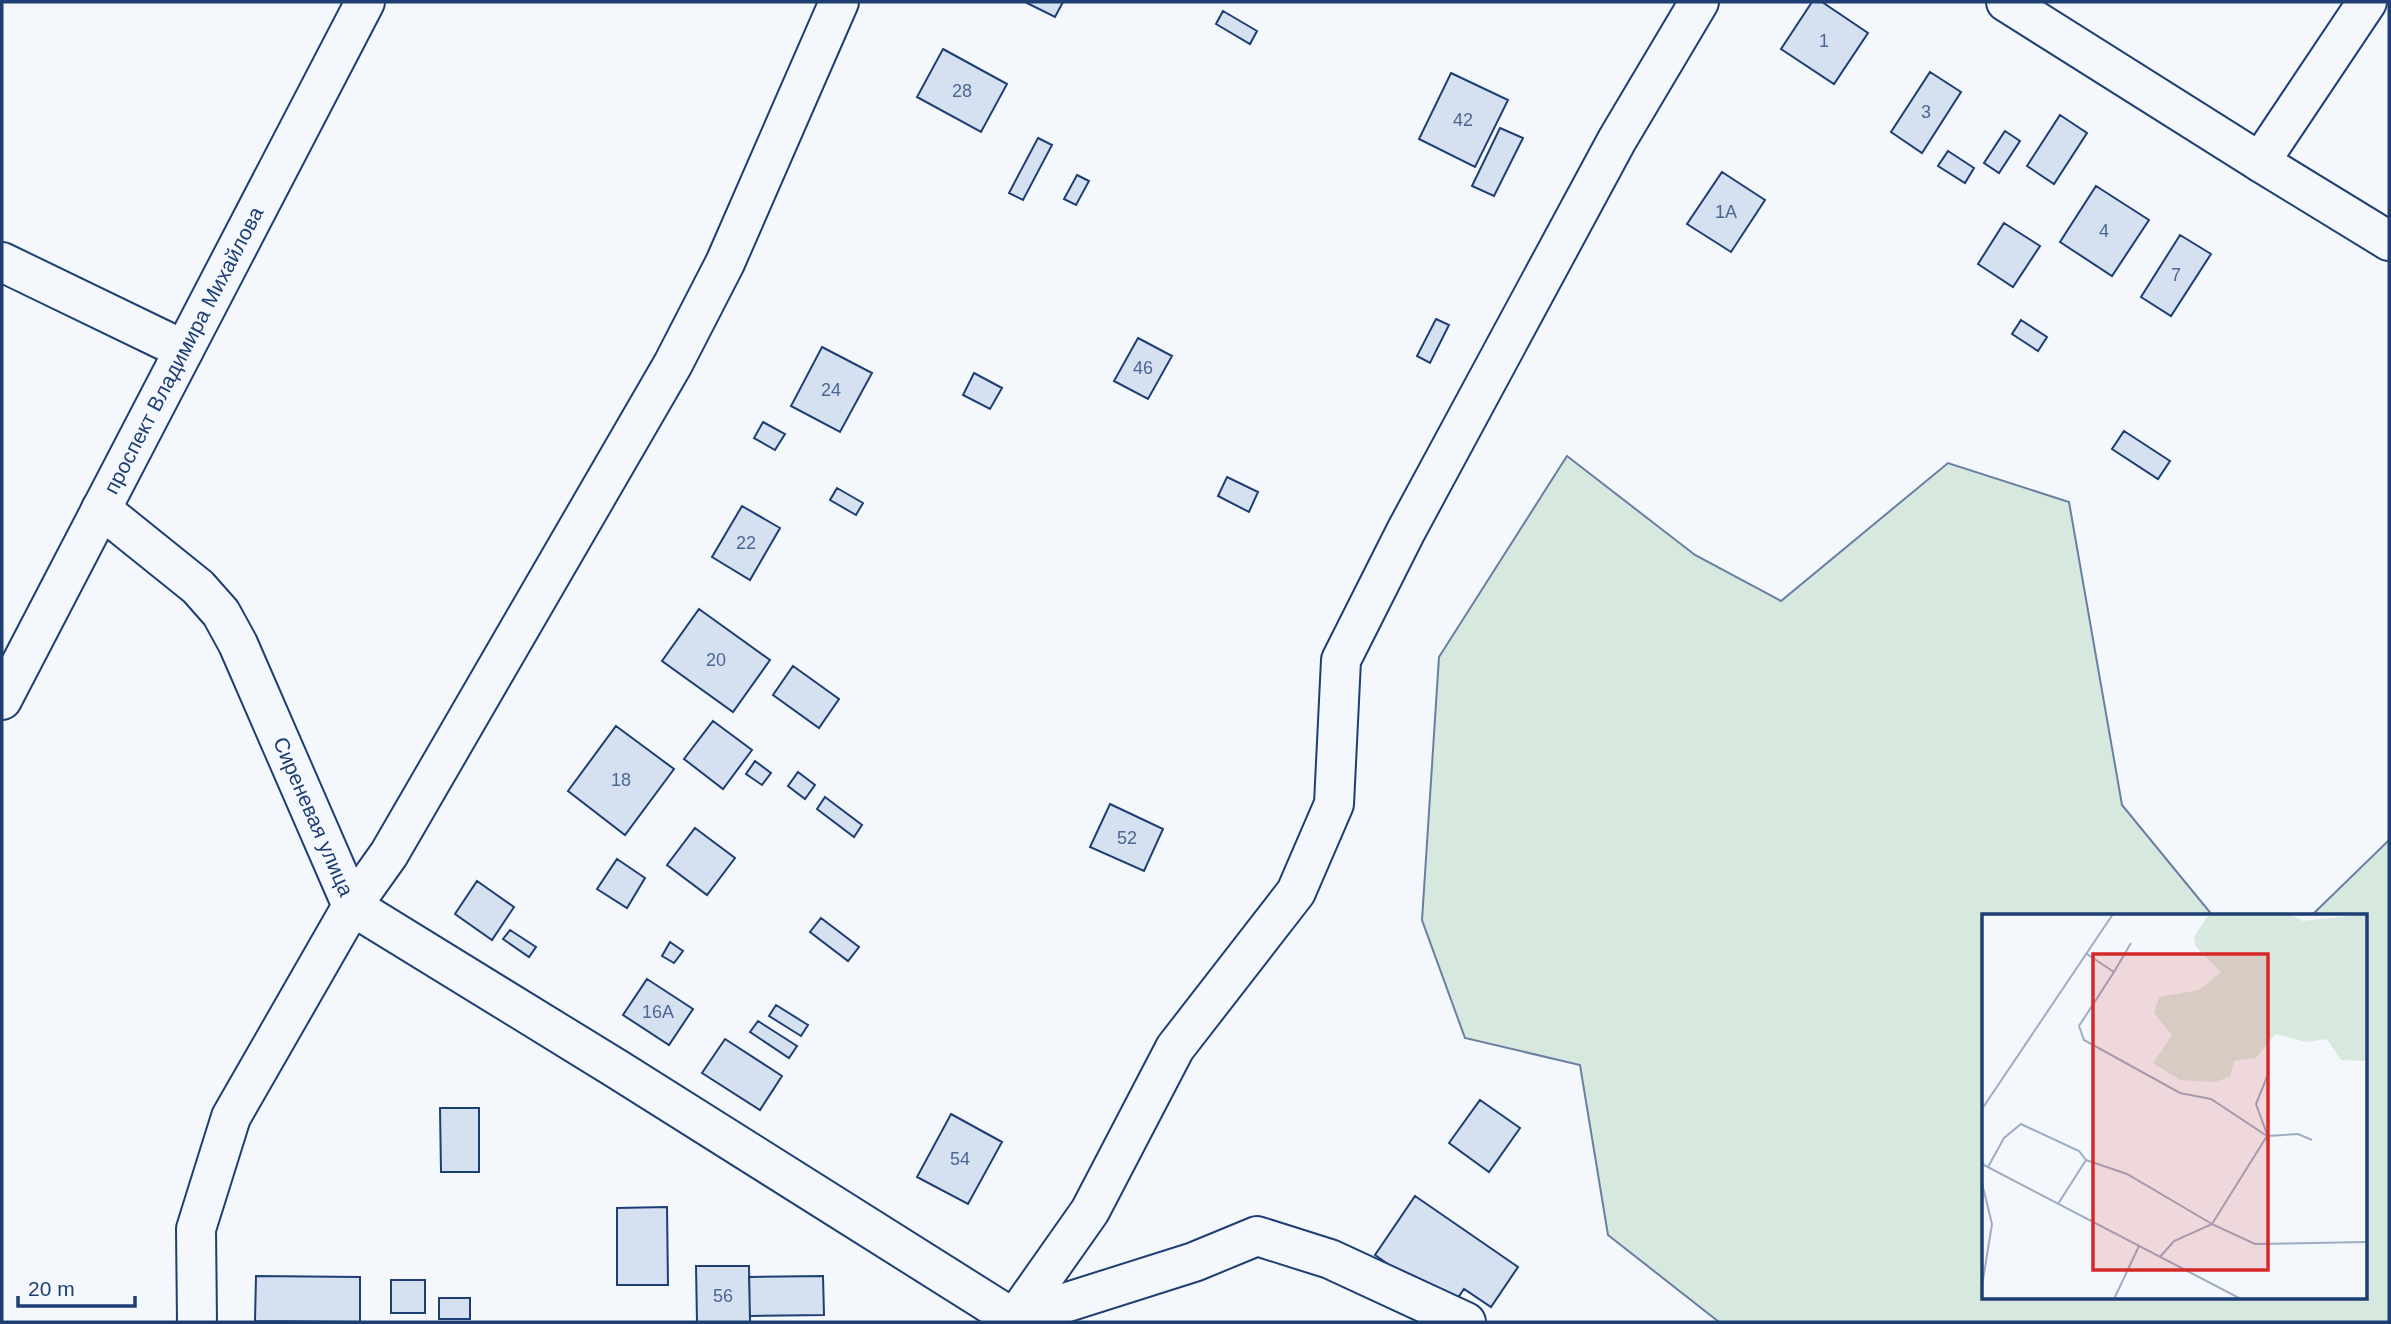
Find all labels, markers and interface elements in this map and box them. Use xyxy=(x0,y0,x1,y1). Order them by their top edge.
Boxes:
house number: 1 xyxy=(1819,31,1829,51)
house number: 28 xyxy=(952,81,972,101)
house number: 3 xyxy=(1921,102,1931,122)
house number: 42 xyxy=(1453,110,1473,130)
house number: 1А xyxy=(1715,202,1737,222)
street label: проспект Владимира Михайлова xyxy=(99,203,268,498)
house number: 4 xyxy=(2099,221,2109,241)
house number: 7 xyxy=(2171,265,2181,285)
house number: 46 xyxy=(1133,358,1153,378)
house number: 24 xyxy=(821,380,841,400)
house number: 22 xyxy=(736,533,756,553)
house number: 20 xyxy=(706,650,726,670)
street label: Сиреневая улица xyxy=(269,734,358,900)
house number: 18 xyxy=(611,770,631,790)
house number: 52 xyxy=(1117,828,1137,848)
inset map xyxy=(1982,914,2366,1300)
house number: 16А xyxy=(642,1002,674,1022)
house number: 54 xyxy=(950,1149,970,1169)
scale bar xyxy=(18,1264,135,1308)
text: 20 m xyxy=(28,1277,75,1300)
house number: 56 xyxy=(713,1286,733,1306)

